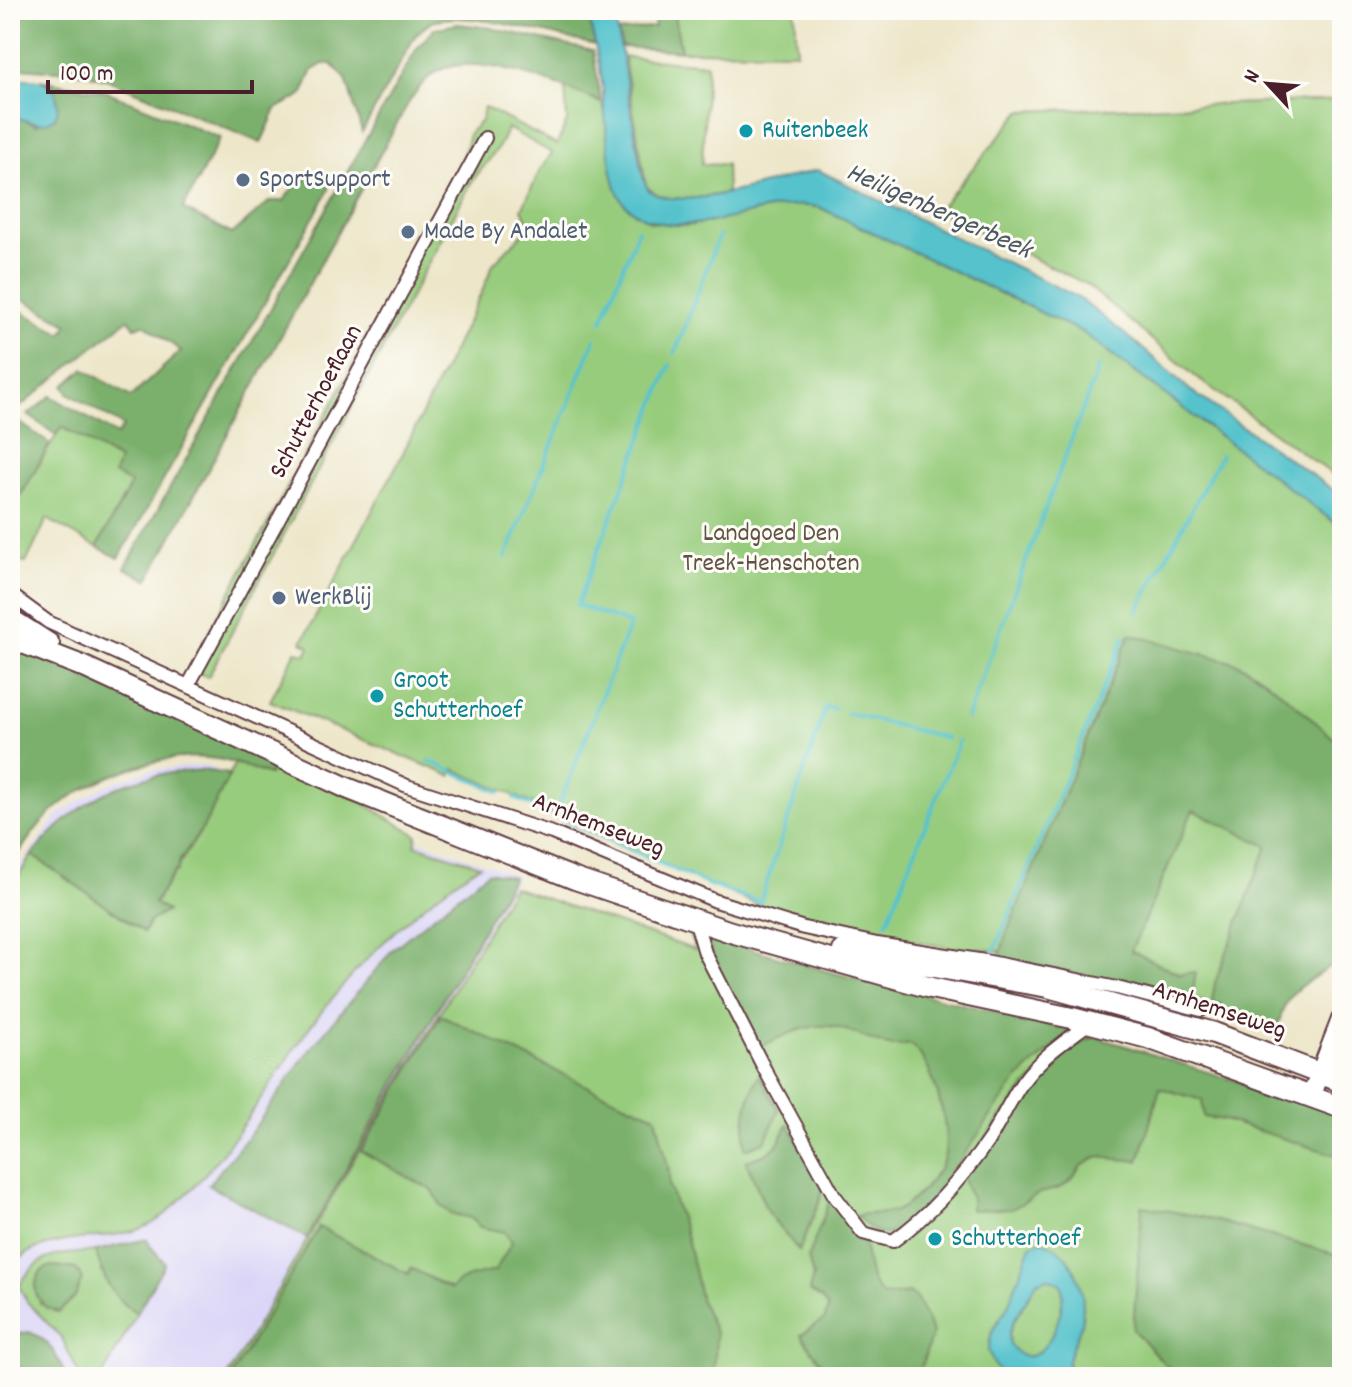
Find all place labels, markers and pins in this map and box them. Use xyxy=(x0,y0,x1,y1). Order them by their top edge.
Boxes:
place label: Ruitenbeek xyxy=(762,113,868,150)
marker: Ruitenbeek xyxy=(737,122,755,140)
place label: SportSupport xyxy=(259,162,391,199)
marker: SportSupport xyxy=(234,171,252,189)
place label: Made By Andalet xyxy=(424,214,588,251)
marker: Made By Andalet xyxy=(399,223,417,241)
place label: WerkBlij xyxy=(295,580,372,617)
marker: WerkBlij xyxy=(270,589,288,607)
place label: Groot Schutterhoef xyxy=(393,663,523,730)
marker: Groot Schutterhoef xyxy=(368,687,386,705)
place label: Schutterhoef xyxy=(951,1221,1081,1258)
marker: Schutterhoef xyxy=(926,1230,944,1248)

